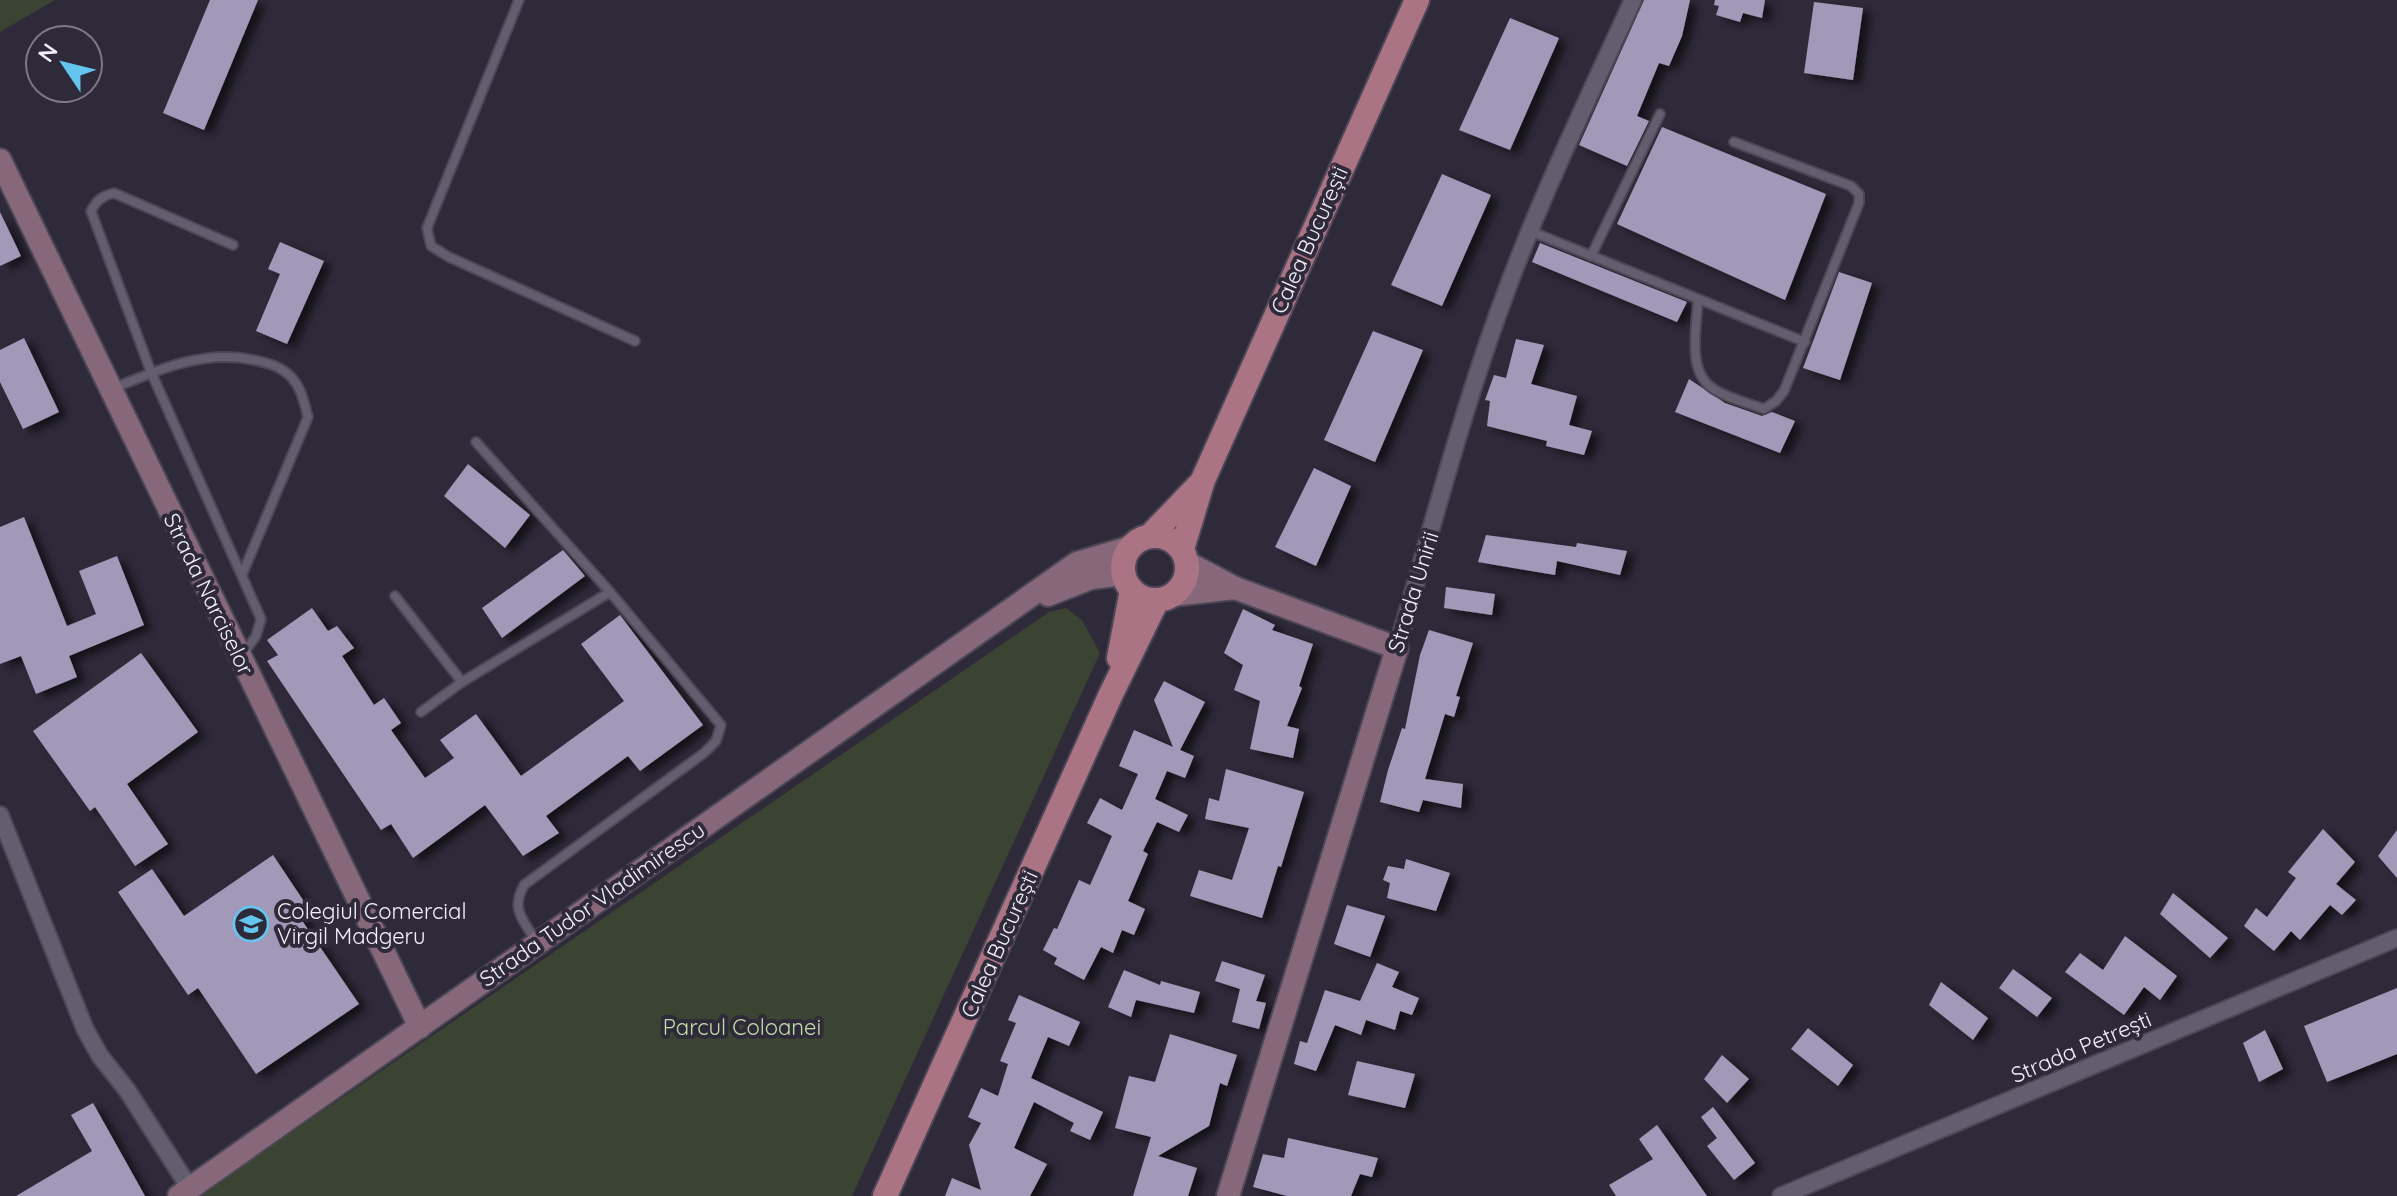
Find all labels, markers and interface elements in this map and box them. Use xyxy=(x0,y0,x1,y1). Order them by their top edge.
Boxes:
north arrow xyxy=(24,24,104,104)
text: N xyxy=(32,38,64,67)
street label: Calea București xyxy=(1264,162,1354,318)
street label: Strada Narciselor xyxy=(158,508,261,680)
street label: Strada Unirii xyxy=(1381,528,1445,656)
street label: Strada Tudor Vladimirescu xyxy=(474,815,710,993)
street label: Calea București xyxy=(954,866,1044,1022)
place label: Colegiul Comercial Virgil Madgeru xyxy=(277,897,466,950)
school or university icon: Colegiul Comercial Virgil Madgeru xyxy=(232,905,270,943)
street label: Strada Petrești xyxy=(2007,1005,2155,1089)
park label: Parcul Coloanei xyxy=(663,1013,821,1041)

